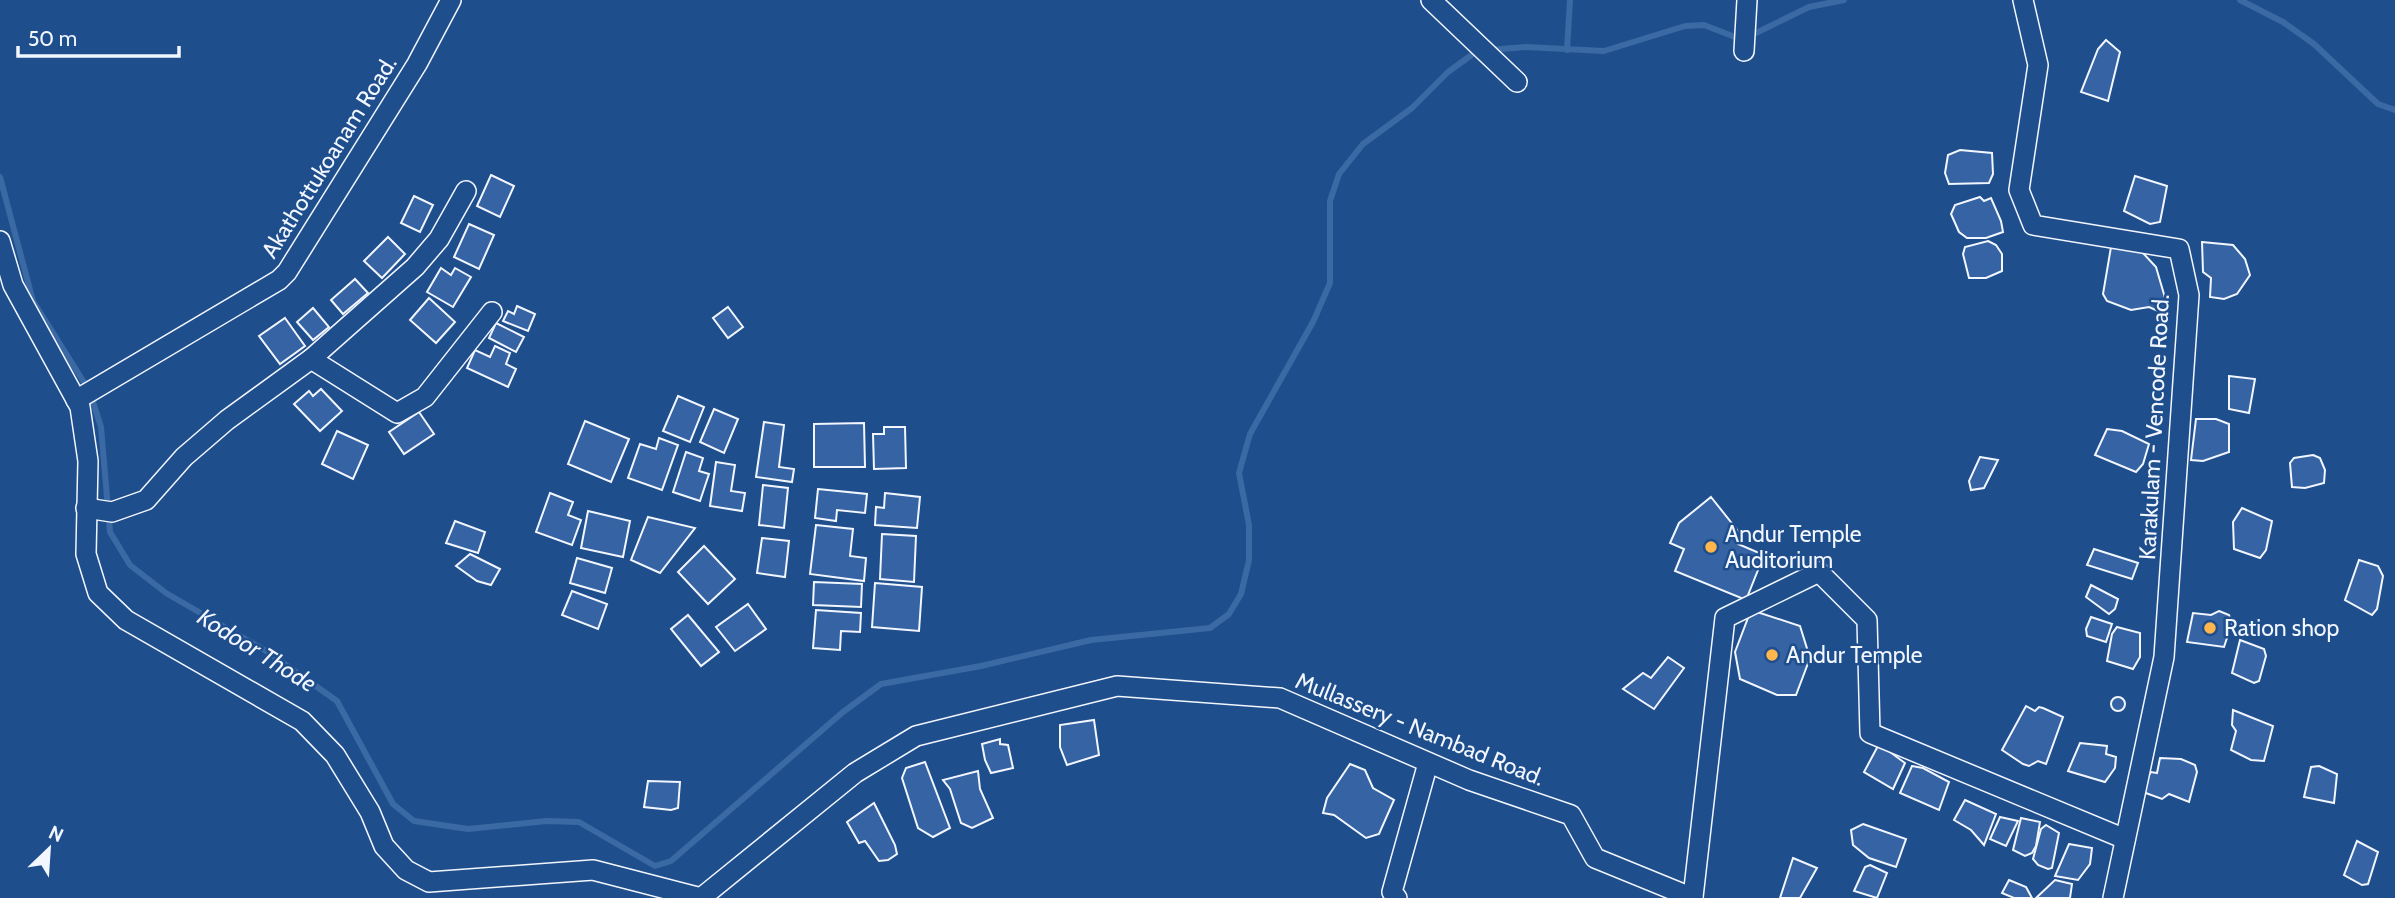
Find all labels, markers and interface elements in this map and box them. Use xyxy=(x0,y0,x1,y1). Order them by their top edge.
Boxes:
scale bar xyxy=(18,14,178,58)
text: 50 m xyxy=(28,26,77,51)
street label: Akathottukoanam Road. xyxy=(255,51,403,263)
street label: Karakulam - Vencode Road. xyxy=(2133,293,2175,561)
place label: Andur Temple Auditorium xyxy=(1725,520,1862,574)
marker: Andur Temple Auditorium xyxy=(1703,539,1719,555)
water label: Kodoor Thode xyxy=(192,602,322,698)
place label: Ration shop xyxy=(2224,614,2340,642)
marker: Ration shop xyxy=(2202,620,2218,636)
place label: Andur Temple xyxy=(1786,641,1923,669)
marker: Andur Temple xyxy=(1764,647,1780,663)
street label: Mullassery - Nambad Road. xyxy=(1292,666,1548,792)
north arrow xyxy=(14,814,84,884)
text: N xyxy=(45,821,67,847)

